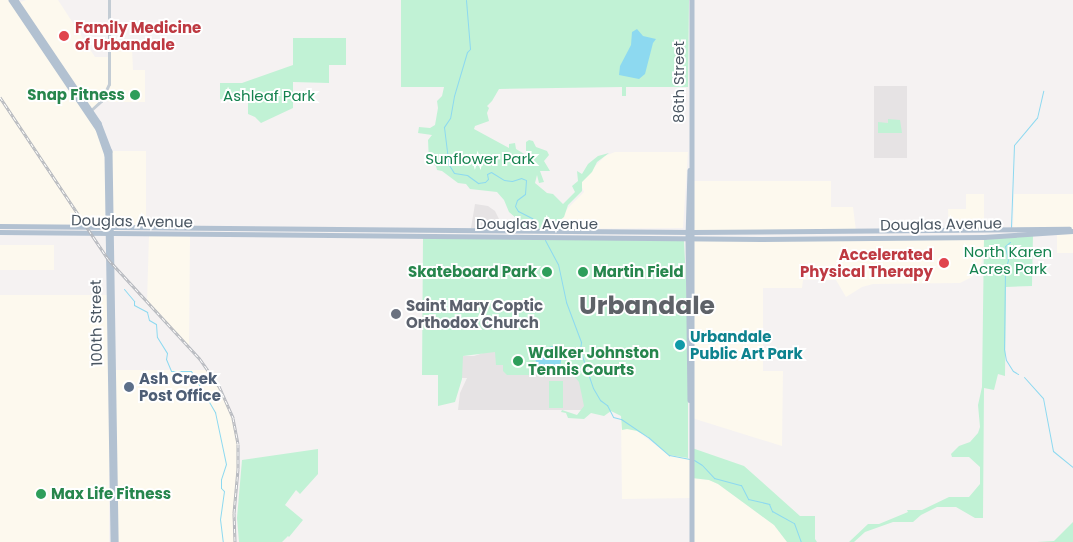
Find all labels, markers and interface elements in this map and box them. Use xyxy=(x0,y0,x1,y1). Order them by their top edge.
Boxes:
place label: Family Medicine of Urbandale xyxy=(75,18,201,53)
marker: Family Medicine of Urbandale xyxy=(57,29,71,43)
street label: 86th Street xyxy=(670,41,688,123)
place label: Snap Fitness xyxy=(27,86,125,104)
park label: Ashleaf Park xyxy=(223,87,315,105)
marker: Snap Fitness xyxy=(129,89,141,101)
park label: Sunflower Park xyxy=(425,150,535,168)
street label: Douglas Avenue xyxy=(71,211,193,231)
street label: Douglas Avenue xyxy=(880,214,1002,234)
street label: Douglas Avenue xyxy=(476,215,598,233)
park label: North Karen Acres Park xyxy=(964,242,1052,277)
place label: Accelerated Physical Therapy xyxy=(800,245,933,280)
marker: Accelerated Physical Therapy xyxy=(937,256,951,270)
place label: Skateboard Park xyxy=(408,263,537,281)
place label: Martin Field xyxy=(593,263,684,281)
marker: Skateboard Park xyxy=(541,266,553,278)
marker: Martin Field xyxy=(577,266,589,278)
street label: 100th Street xyxy=(86,280,106,366)
district label: Urbandale xyxy=(579,291,715,321)
place label: Saint Mary Coptic Orthodox Church xyxy=(406,296,543,331)
marker: Saint Mary Coptic Orthodox Church xyxy=(390,308,402,320)
place label: Urbandale Public Art Park xyxy=(690,327,803,362)
marker: Urbandale Public Art Park xyxy=(674,339,686,351)
place label: Walker Johnston Tennis Courts xyxy=(528,343,659,378)
marker: Walker Johnston Tennis Courts xyxy=(512,355,524,367)
place label: Ash Creek Post Office xyxy=(139,369,221,404)
marker: Ash Creek Post Office xyxy=(123,381,135,393)
place label: Max Life Fitness xyxy=(51,485,171,503)
marker: Max Life Fitness xyxy=(35,488,47,500)

